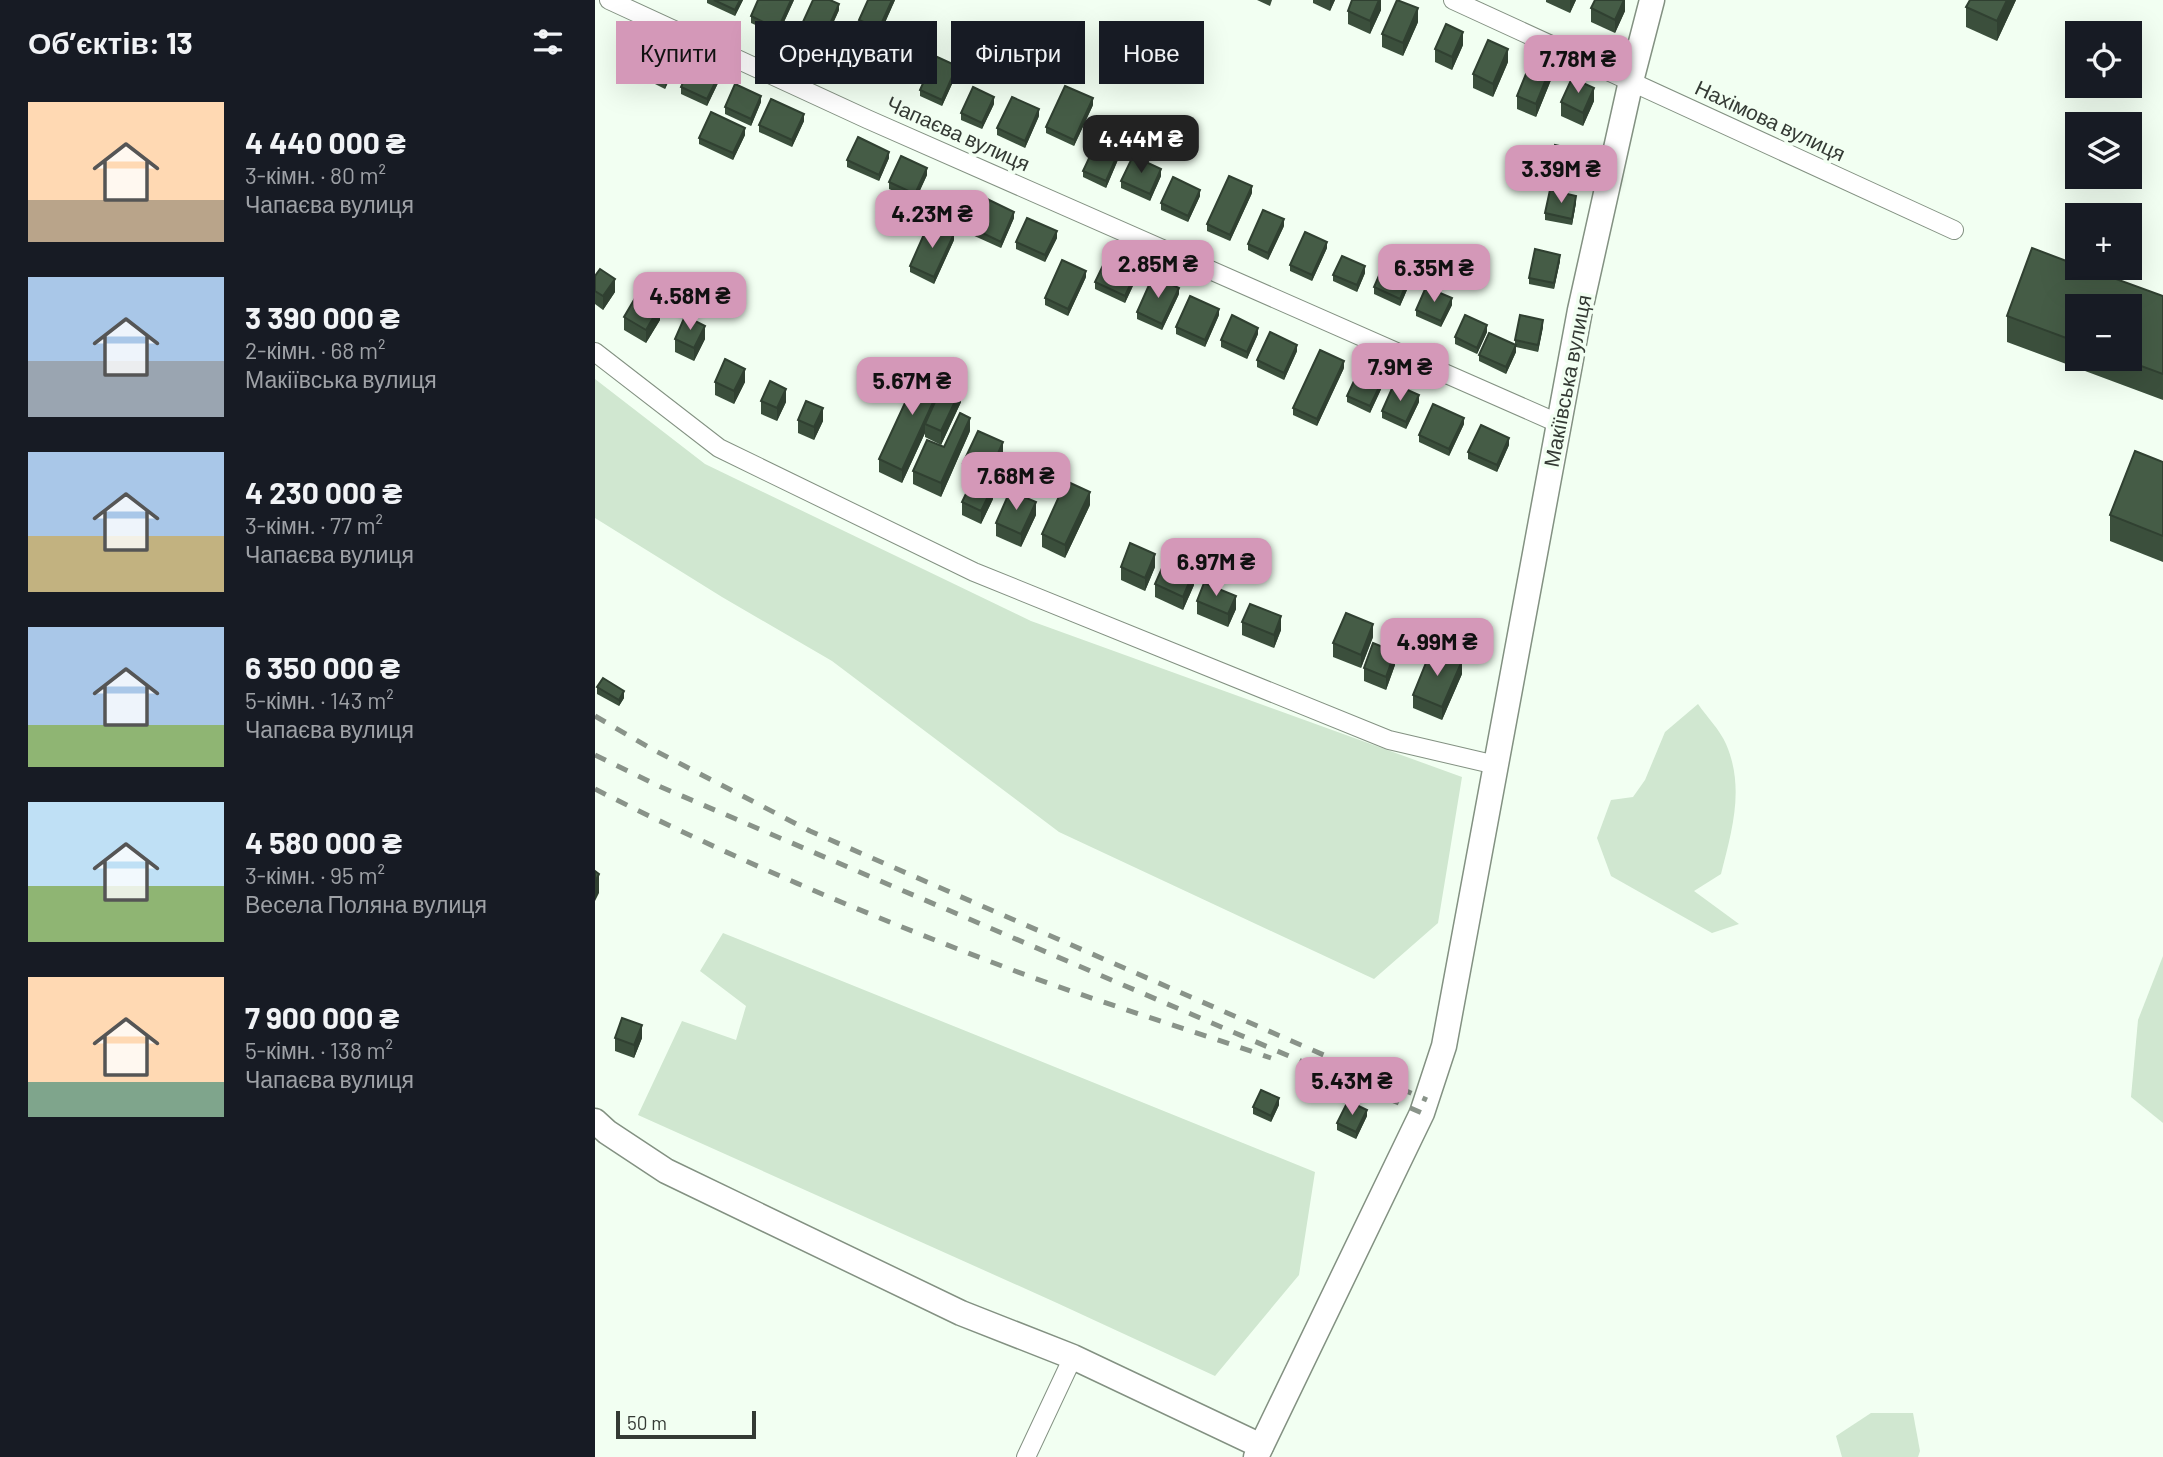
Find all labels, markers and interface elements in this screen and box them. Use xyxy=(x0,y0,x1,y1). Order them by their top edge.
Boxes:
chip: Купити xyxy=(616,21,741,84)
chip: Орендувати xyxy=(755,21,937,84)
chip: Фільтри xyxy=(951,21,1085,84)
chip: Нове xyxy=(1099,21,1204,84)
map controls xyxy=(2065,21,2142,371)
button: locate xyxy=(2065,21,2142,98)
icon: filters xyxy=(529,23,567,61)
text: Об’єктів: 13 xyxy=(28,24,193,60)
pin: 7.78M ₴ xyxy=(1513,36,1643,95)
text: 7.78M ₴ xyxy=(1540,44,1616,72)
street label: Нахімова вулиця xyxy=(1691,74,1850,165)
street label: Чапаєва вулиця xyxy=(883,90,1034,175)
button: layers xyxy=(2065,112,2142,189)
pin: 4.44M ₴ xyxy=(1076,116,1206,175)
text: 4 440 000 ₴ xyxy=(245,124,406,160)
text: 4.44M ₴ xyxy=(1099,124,1183,152)
icon: home xyxy=(84,130,168,214)
pin: 3.39M ₴ xyxy=(1496,146,1626,205)
text: 3.39M ₴ xyxy=(1521,154,1601,182)
text: 3-кімн. · 80 m² xyxy=(245,161,386,189)
text: Чапаєва вулиця xyxy=(245,190,414,218)
pin: 4.23M ₴ xyxy=(867,190,997,250)
text: 4.23M ₴ xyxy=(891,199,973,227)
button: + xyxy=(2065,203,2142,280)
pin: 2.85M ₴ xyxy=(1093,240,1223,300)
pin: 6.35M ₴ xyxy=(1369,244,1499,304)
text: 2.85M ₴ xyxy=(1118,249,1198,277)
text: 6.35M ₴ xyxy=(1394,253,1474,281)
pin: 4.58M ₴ xyxy=(625,272,755,332)
text: 4.58M ₴ xyxy=(649,281,731,309)
street label: Макіївська вулиця xyxy=(1538,292,1596,469)
button: − xyxy=(2065,294,2142,371)
text: 3 390 000 ₴ xyxy=(245,299,400,335)
icon: home xyxy=(84,305,168,389)
text: 2-кімн. · 68 m² xyxy=(245,336,385,364)
pin: 7.9M ₴ xyxy=(1343,344,1457,403)
text: 7.9M ₴ xyxy=(1368,352,1432,380)
pin: 5.67M ₴ xyxy=(847,358,977,417)
text: Макіївська вулиця xyxy=(245,365,437,393)
text: 5.67M ₴ xyxy=(873,366,951,394)
pin: 7.68M ₴ xyxy=(951,452,1081,512)
text: 7.68M ₴ xyxy=(977,461,1055,489)
text: 4 230 000 ₴ xyxy=(245,474,402,510)
icon: home xyxy=(84,480,168,564)
text: 3-кімн. · 77 m² xyxy=(245,511,383,539)
pin: 6.97M ₴ xyxy=(1151,538,1281,598)
text: Чапаєва вулиця xyxy=(245,540,414,568)
text: 6.97M ₴ xyxy=(1177,547,1255,575)
pin: 4.99M ₴ xyxy=(1372,618,1502,678)
text: 4.99M ₴ xyxy=(1397,627,1477,655)
text: 6 350 000 ₴ xyxy=(245,649,400,685)
icon: home xyxy=(84,655,168,739)
text: 5-кімн. · 143 m² xyxy=(245,686,394,714)
text: Чапаєва вулиця xyxy=(245,715,414,743)
text: 4 580 000 ₴ xyxy=(245,824,402,860)
icon: home xyxy=(84,830,168,914)
text: 3-кімн. · 95 m² xyxy=(245,861,385,889)
text: Весела Поляна вулиця xyxy=(245,890,487,918)
text: 7 900 000 ₴ xyxy=(245,999,399,1035)
icon: home xyxy=(84,1005,168,1089)
text: 5-кімн. · 138 m² xyxy=(245,1036,393,1064)
pin: 5.43M ₴ xyxy=(1287,1058,1417,1117)
text: Чапаєва вулиця xyxy=(245,1065,414,1093)
text: 5.43M ₴ xyxy=(1311,1066,1393,1094)
scale bar xyxy=(616,1408,756,1440)
text: 50 m xyxy=(627,1411,667,1434)

